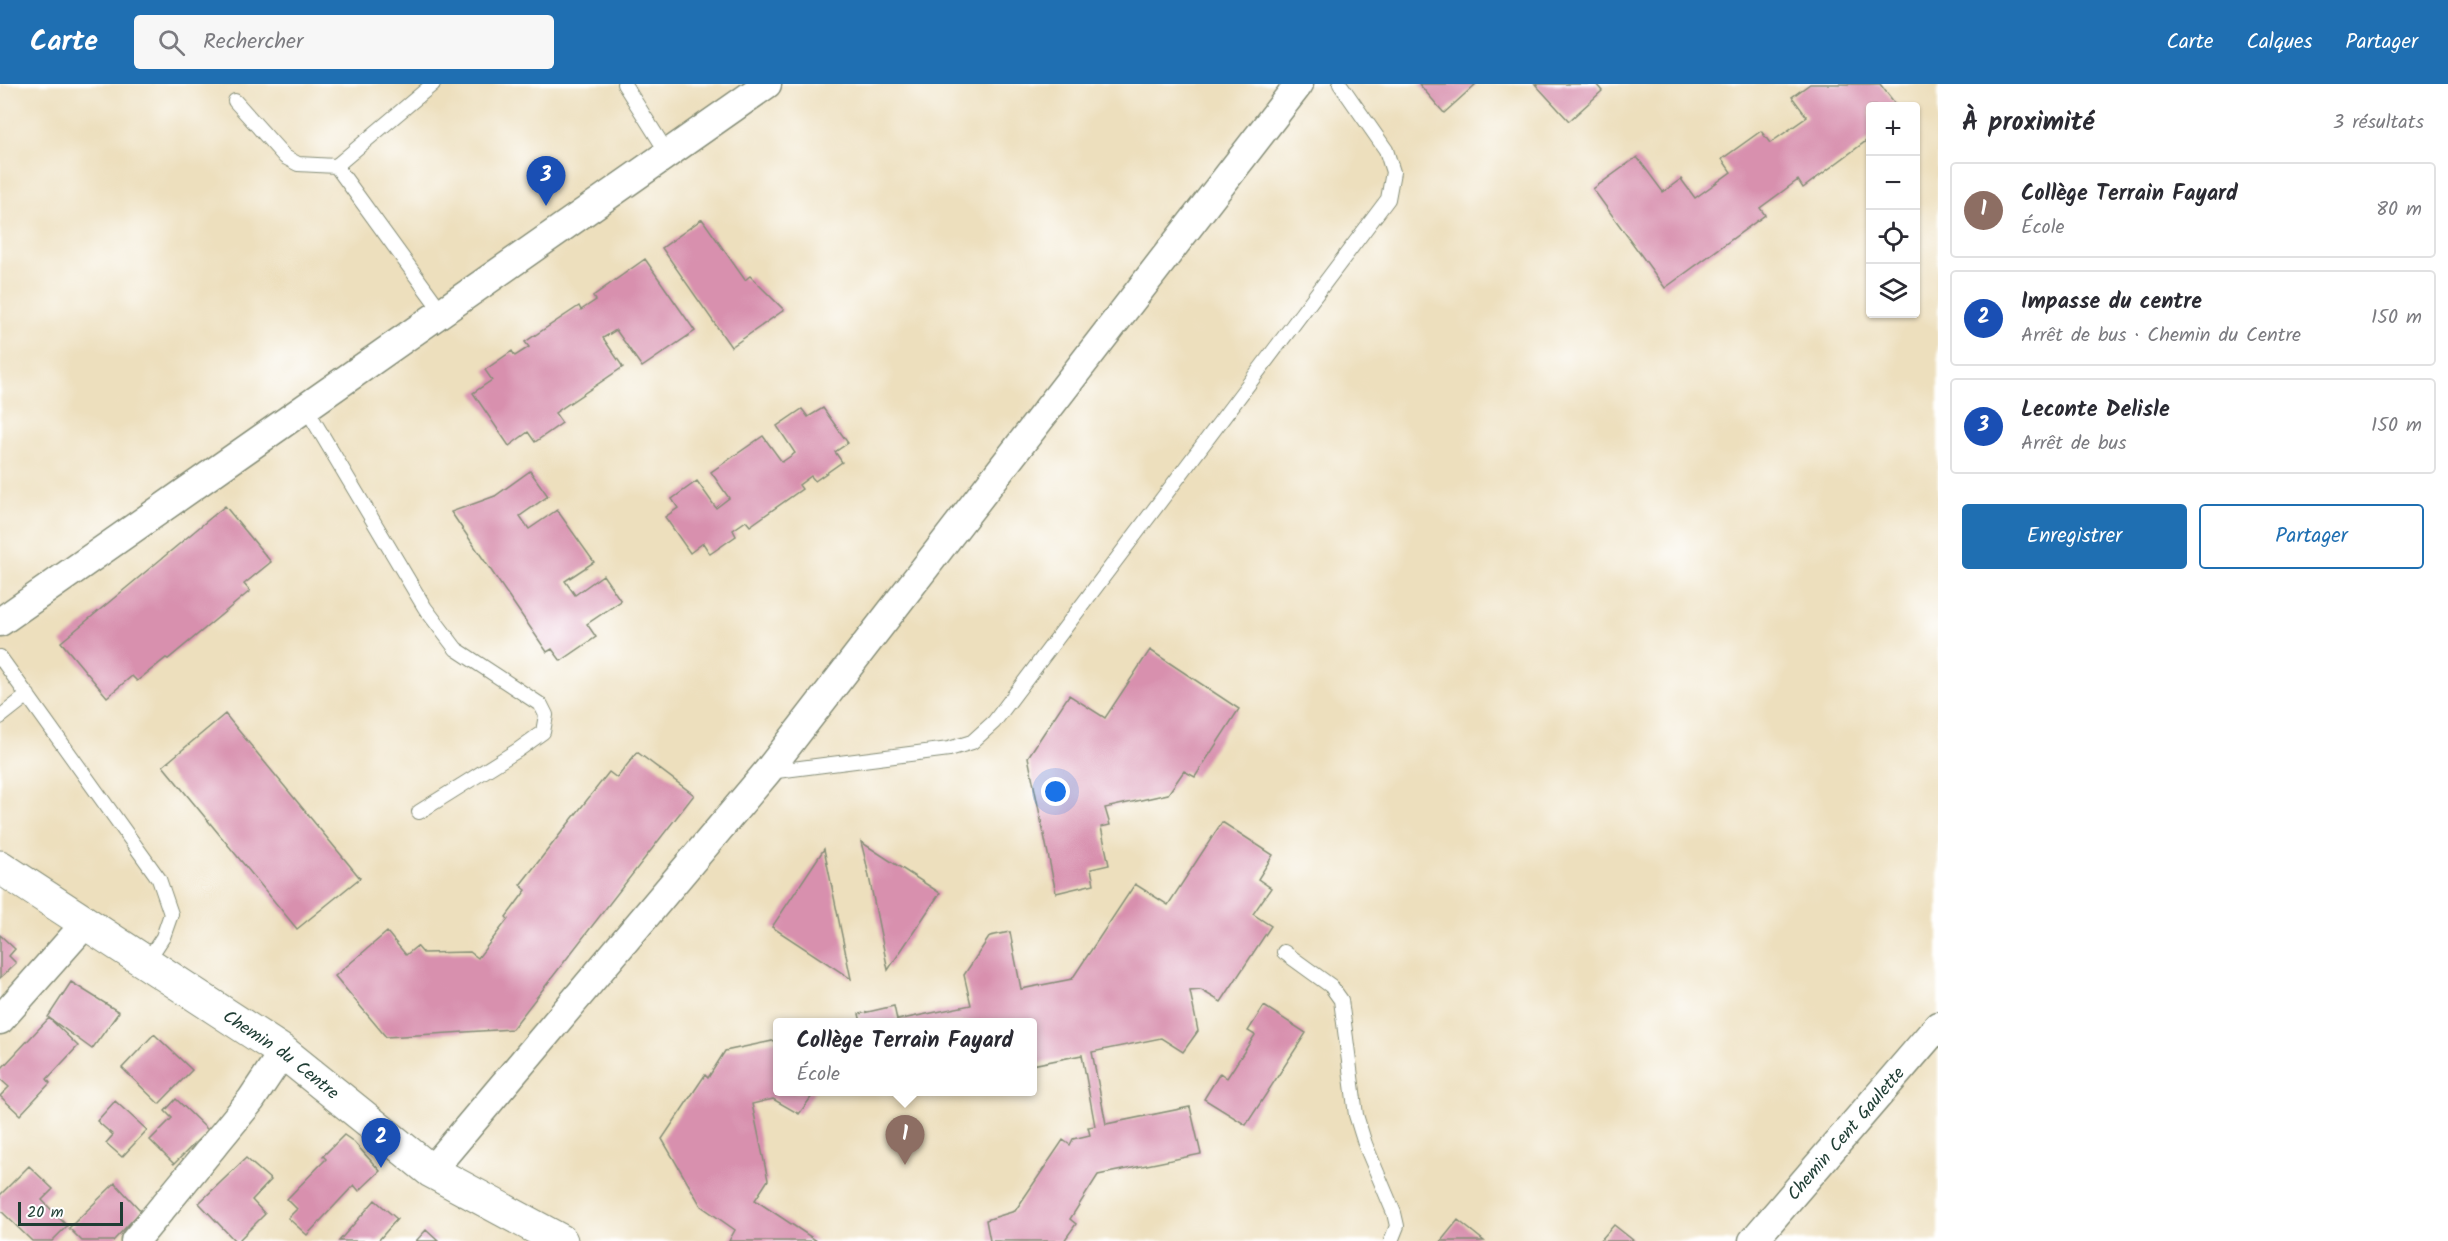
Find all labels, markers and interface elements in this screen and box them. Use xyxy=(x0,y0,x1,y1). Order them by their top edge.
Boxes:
search box xyxy=(134,15,554,69)
text: Carte xyxy=(30,20,98,65)
text: Rechercher xyxy=(203,25,303,60)
icon: search xyxy=(155,26,188,59)
text: Carte xyxy=(2166,26,2213,59)
text: Calques xyxy=(2246,26,2312,59)
text: Partager xyxy=(2345,26,2418,59)
map controls xyxy=(1866,102,1920,318)
button: + xyxy=(1866,102,1920,156)
text: À proximité xyxy=(1962,102,2094,144)
text: 3 résultats xyxy=(2333,107,2424,139)
pin: 3 xyxy=(526,156,566,206)
button: − xyxy=(1866,156,1920,210)
text: Collège Terrain Fayard xyxy=(2021,177,2238,212)
text: 1 xyxy=(1980,194,1987,226)
text: 80 m xyxy=(2376,194,2422,226)
button: locate xyxy=(1866,210,1920,264)
text: École xyxy=(2021,212,2065,244)
button: layers xyxy=(1866,264,1920,318)
text: Impasse du centre xyxy=(2021,285,2202,320)
text: 2 xyxy=(1978,302,1989,334)
text: 150 m xyxy=(2371,302,2422,334)
text: Arrêt de bus · Chemin du Centre xyxy=(2021,320,2301,352)
text: Leconte Delisle xyxy=(2021,393,2170,428)
text: 3 xyxy=(1978,410,1989,442)
text: 150 m xyxy=(2371,410,2422,442)
text: Arrêt de bus xyxy=(2021,428,2127,460)
button: Enregistrer xyxy=(1962,504,2187,569)
button: Partager xyxy=(2199,504,2424,569)
your location xyxy=(1041,777,1070,806)
street label: Chemin du Centre xyxy=(216,1003,345,1108)
popup xyxy=(773,1018,1037,1096)
text: Collège Terrain Fayard xyxy=(797,1024,1013,1059)
text: École xyxy=(797,1059,840,1091)
street label: Chemin Cent Gaulette xyxy=(1781,1061,1913,1208)
pin: 1 xyxy=(886,1116,924,1165)
pin: 2 xyxy=(362,1118,400,1168)
scale bar xyxy=(18,1199,123,1226)
text: 20 m xyxy=(27,1200,63,1225)

